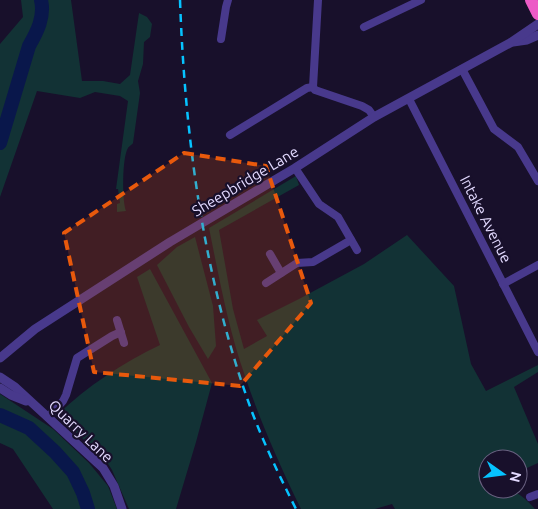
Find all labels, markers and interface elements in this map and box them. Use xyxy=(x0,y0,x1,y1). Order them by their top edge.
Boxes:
street label: Sheepbridge Lane xyxy=(189,143,301,219)
street label: Intake Avenue xyxy=(457,173,515,265)
street label: Quarry Lane xyxy=(45,396,117,466)
north arrow xyxy=(478,449,528,499)
text: N xyxy=(507,470,525,484)

